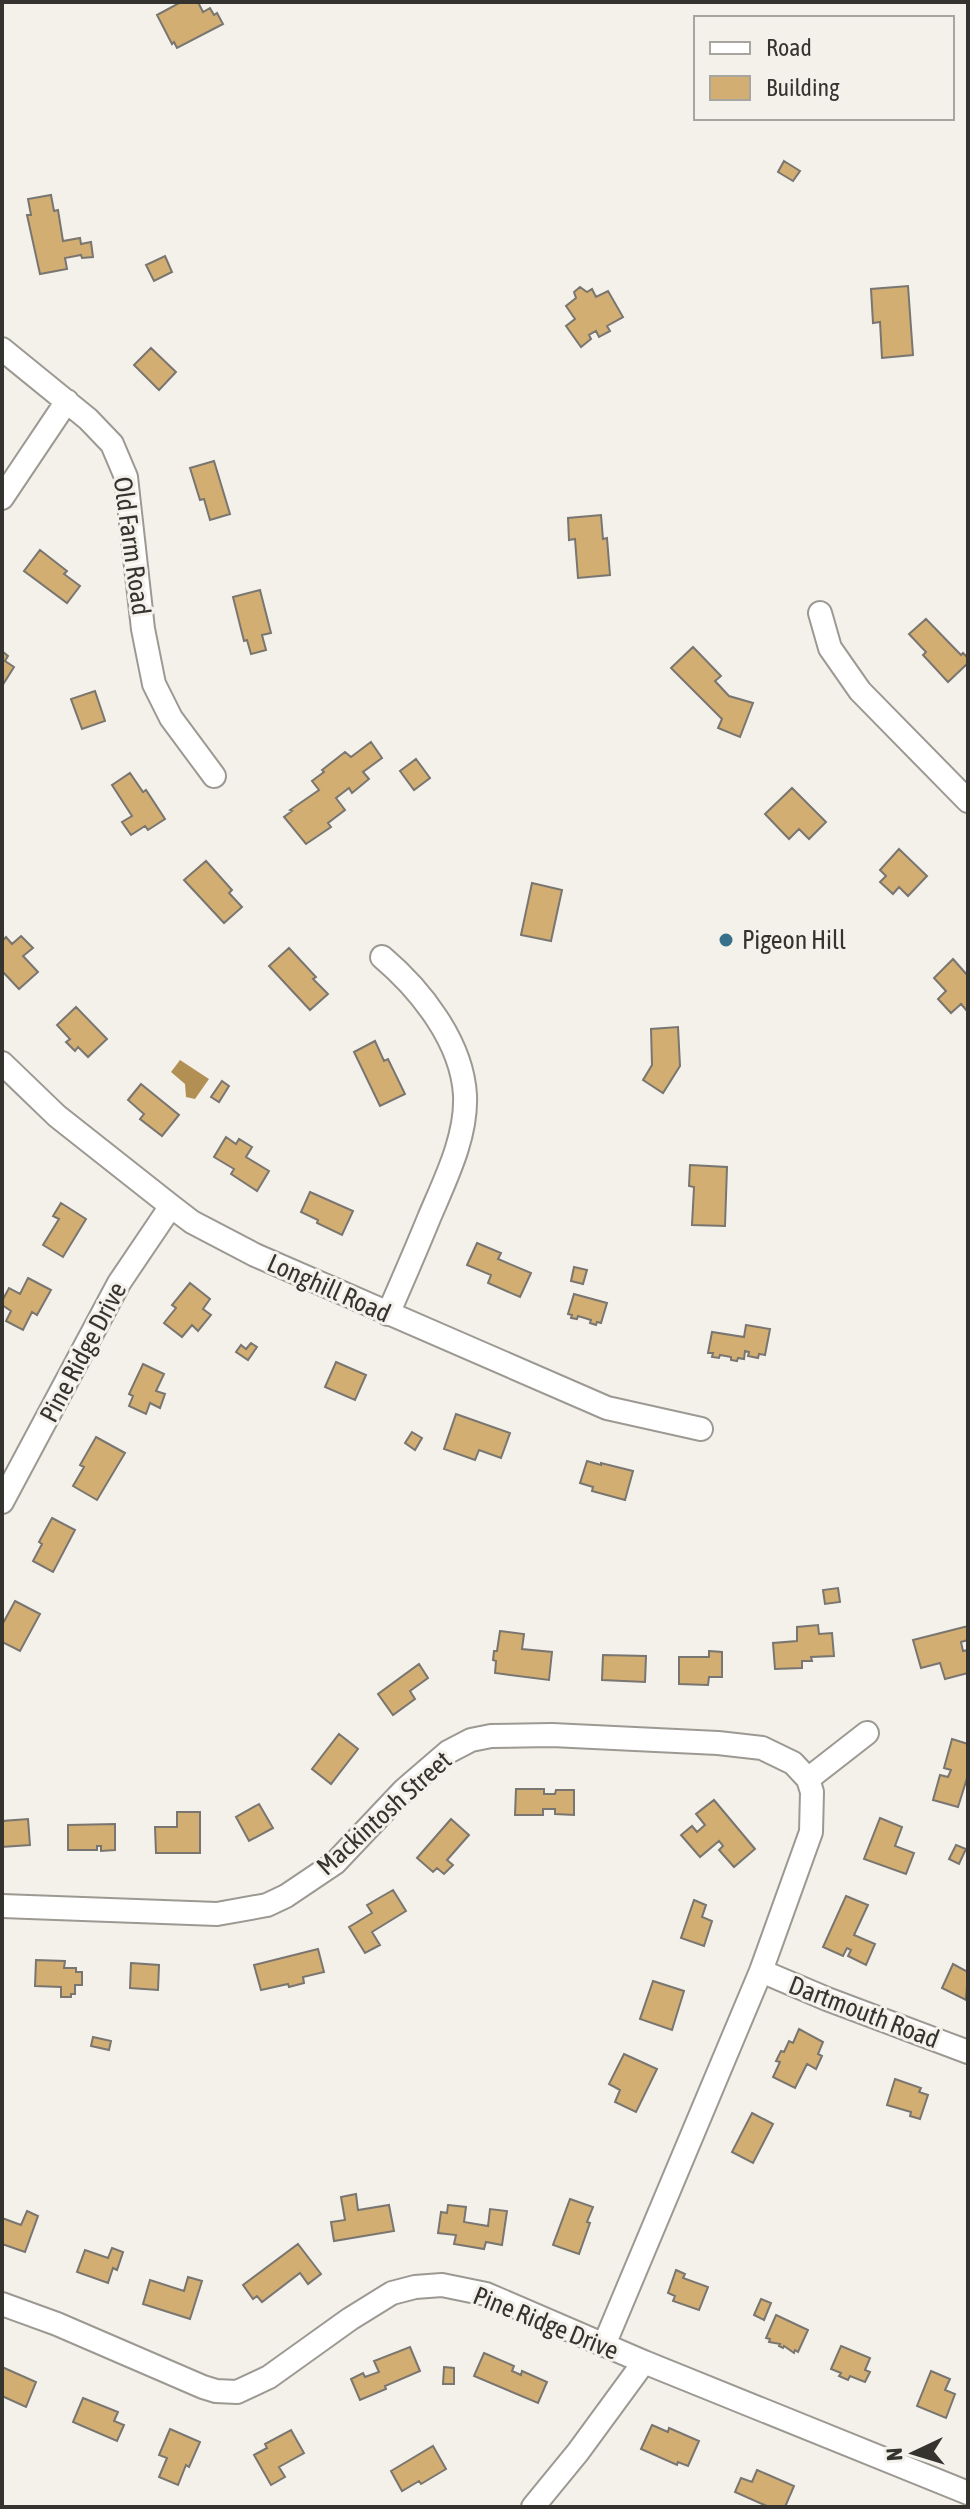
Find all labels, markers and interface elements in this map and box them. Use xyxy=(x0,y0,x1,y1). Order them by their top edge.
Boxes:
legend xyxy=(694,16,954,120)
text: Road xyxy=(766,34,812,61)
text: Building xyxy=(766,74,840,101)
street label: Old Farm Road xyxy=(107,475,157,617)
place label: Pigeon Hill xyxy=(742,925,846,955)
marker: Pigeon Hill xyxy=(717,931,735,949)
street label: Longhill Road xyxy=(263,1248,395,1328)
street label: Pine Ridge Drive xyxy=(34,1277,132,1427)
street label: Mackintosh Street xyxy=(311,1745,457,1881)
street label: Dartmouth Road xyxy=(785,1970,943,2054)
street label: Pine Ridge Drive xyxy=(469,2280,623,2366)
north arrow xyxy=(874,2413,954,2493)
text: N xyxy=(881,2447,907,2462)

